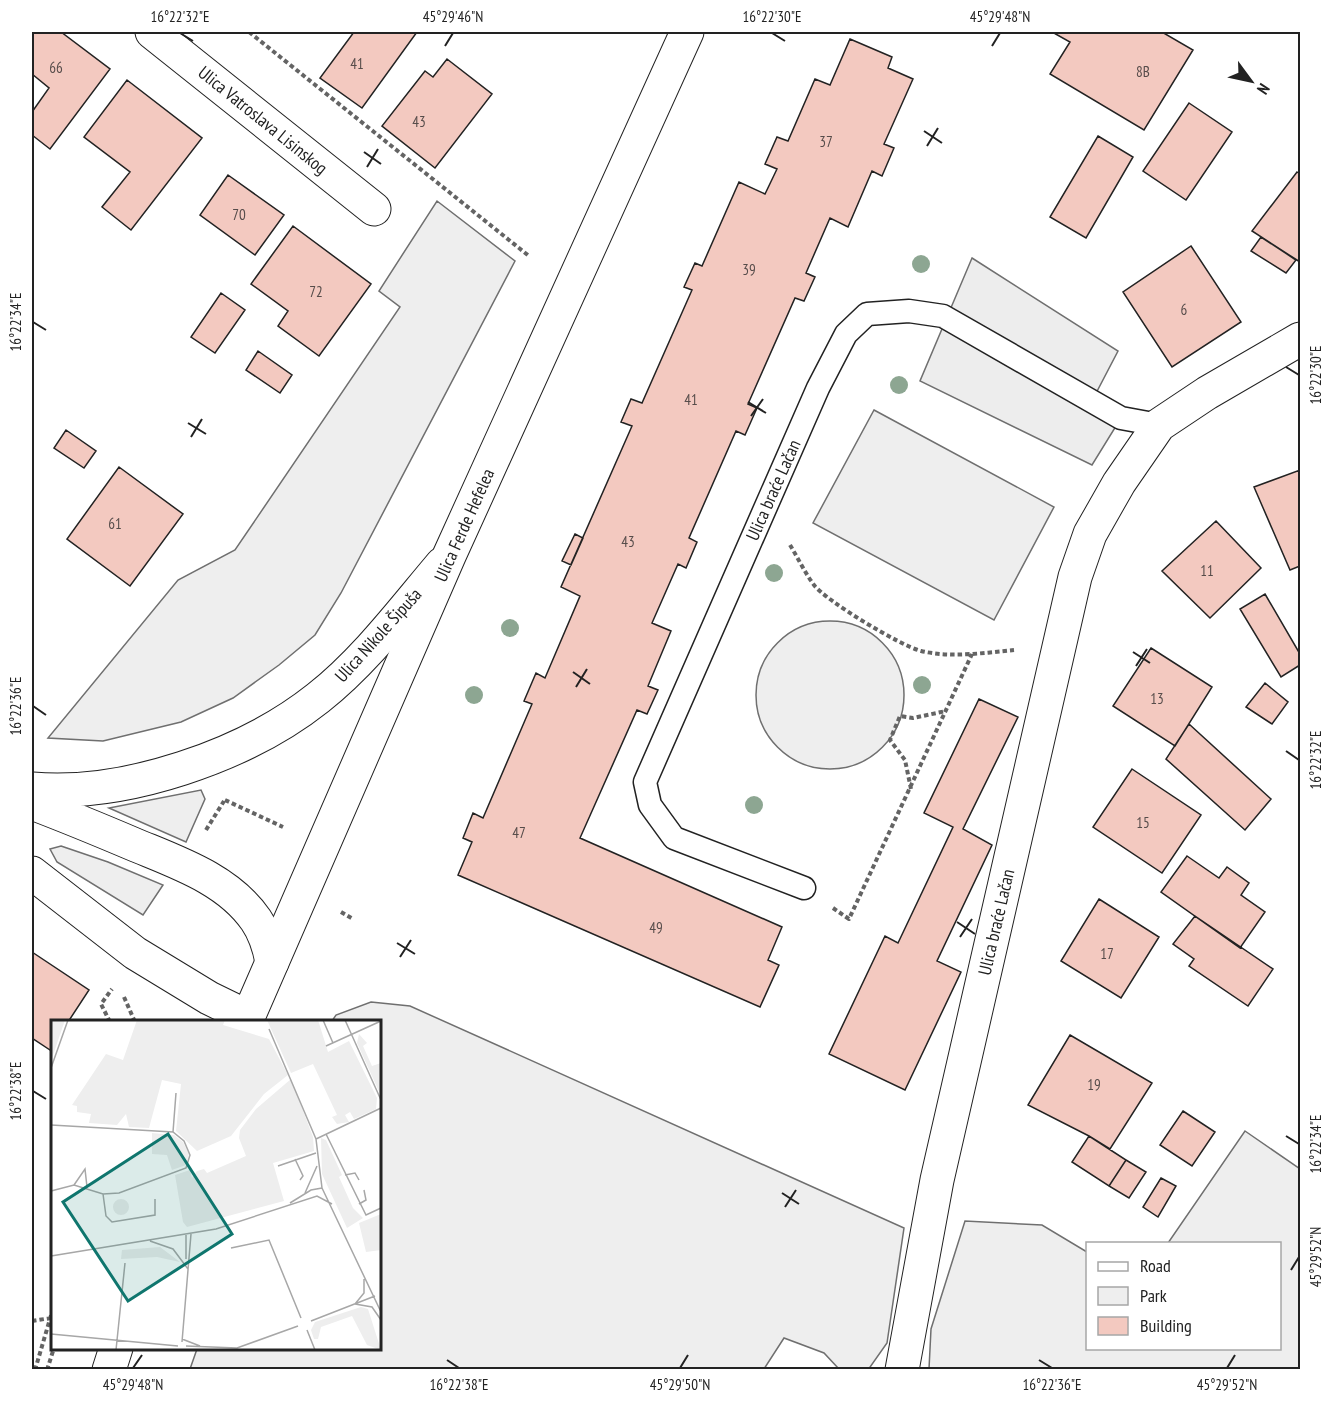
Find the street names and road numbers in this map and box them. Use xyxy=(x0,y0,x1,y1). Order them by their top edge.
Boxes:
street label: Ulica Vatroslava Lisinskog xyxy=(194,61,332,179)
street label: Ulica braće Lačan xyxy=(741,436,805,544)
street label: Ulica Ferde Hefelea xyxy=(429,465,499,585)
street label: Ulica Nikole Šipuša xyxy=(330,583,426,687)
street label: Ulica braće Lačan xyxy=(973,867,1019,977)

